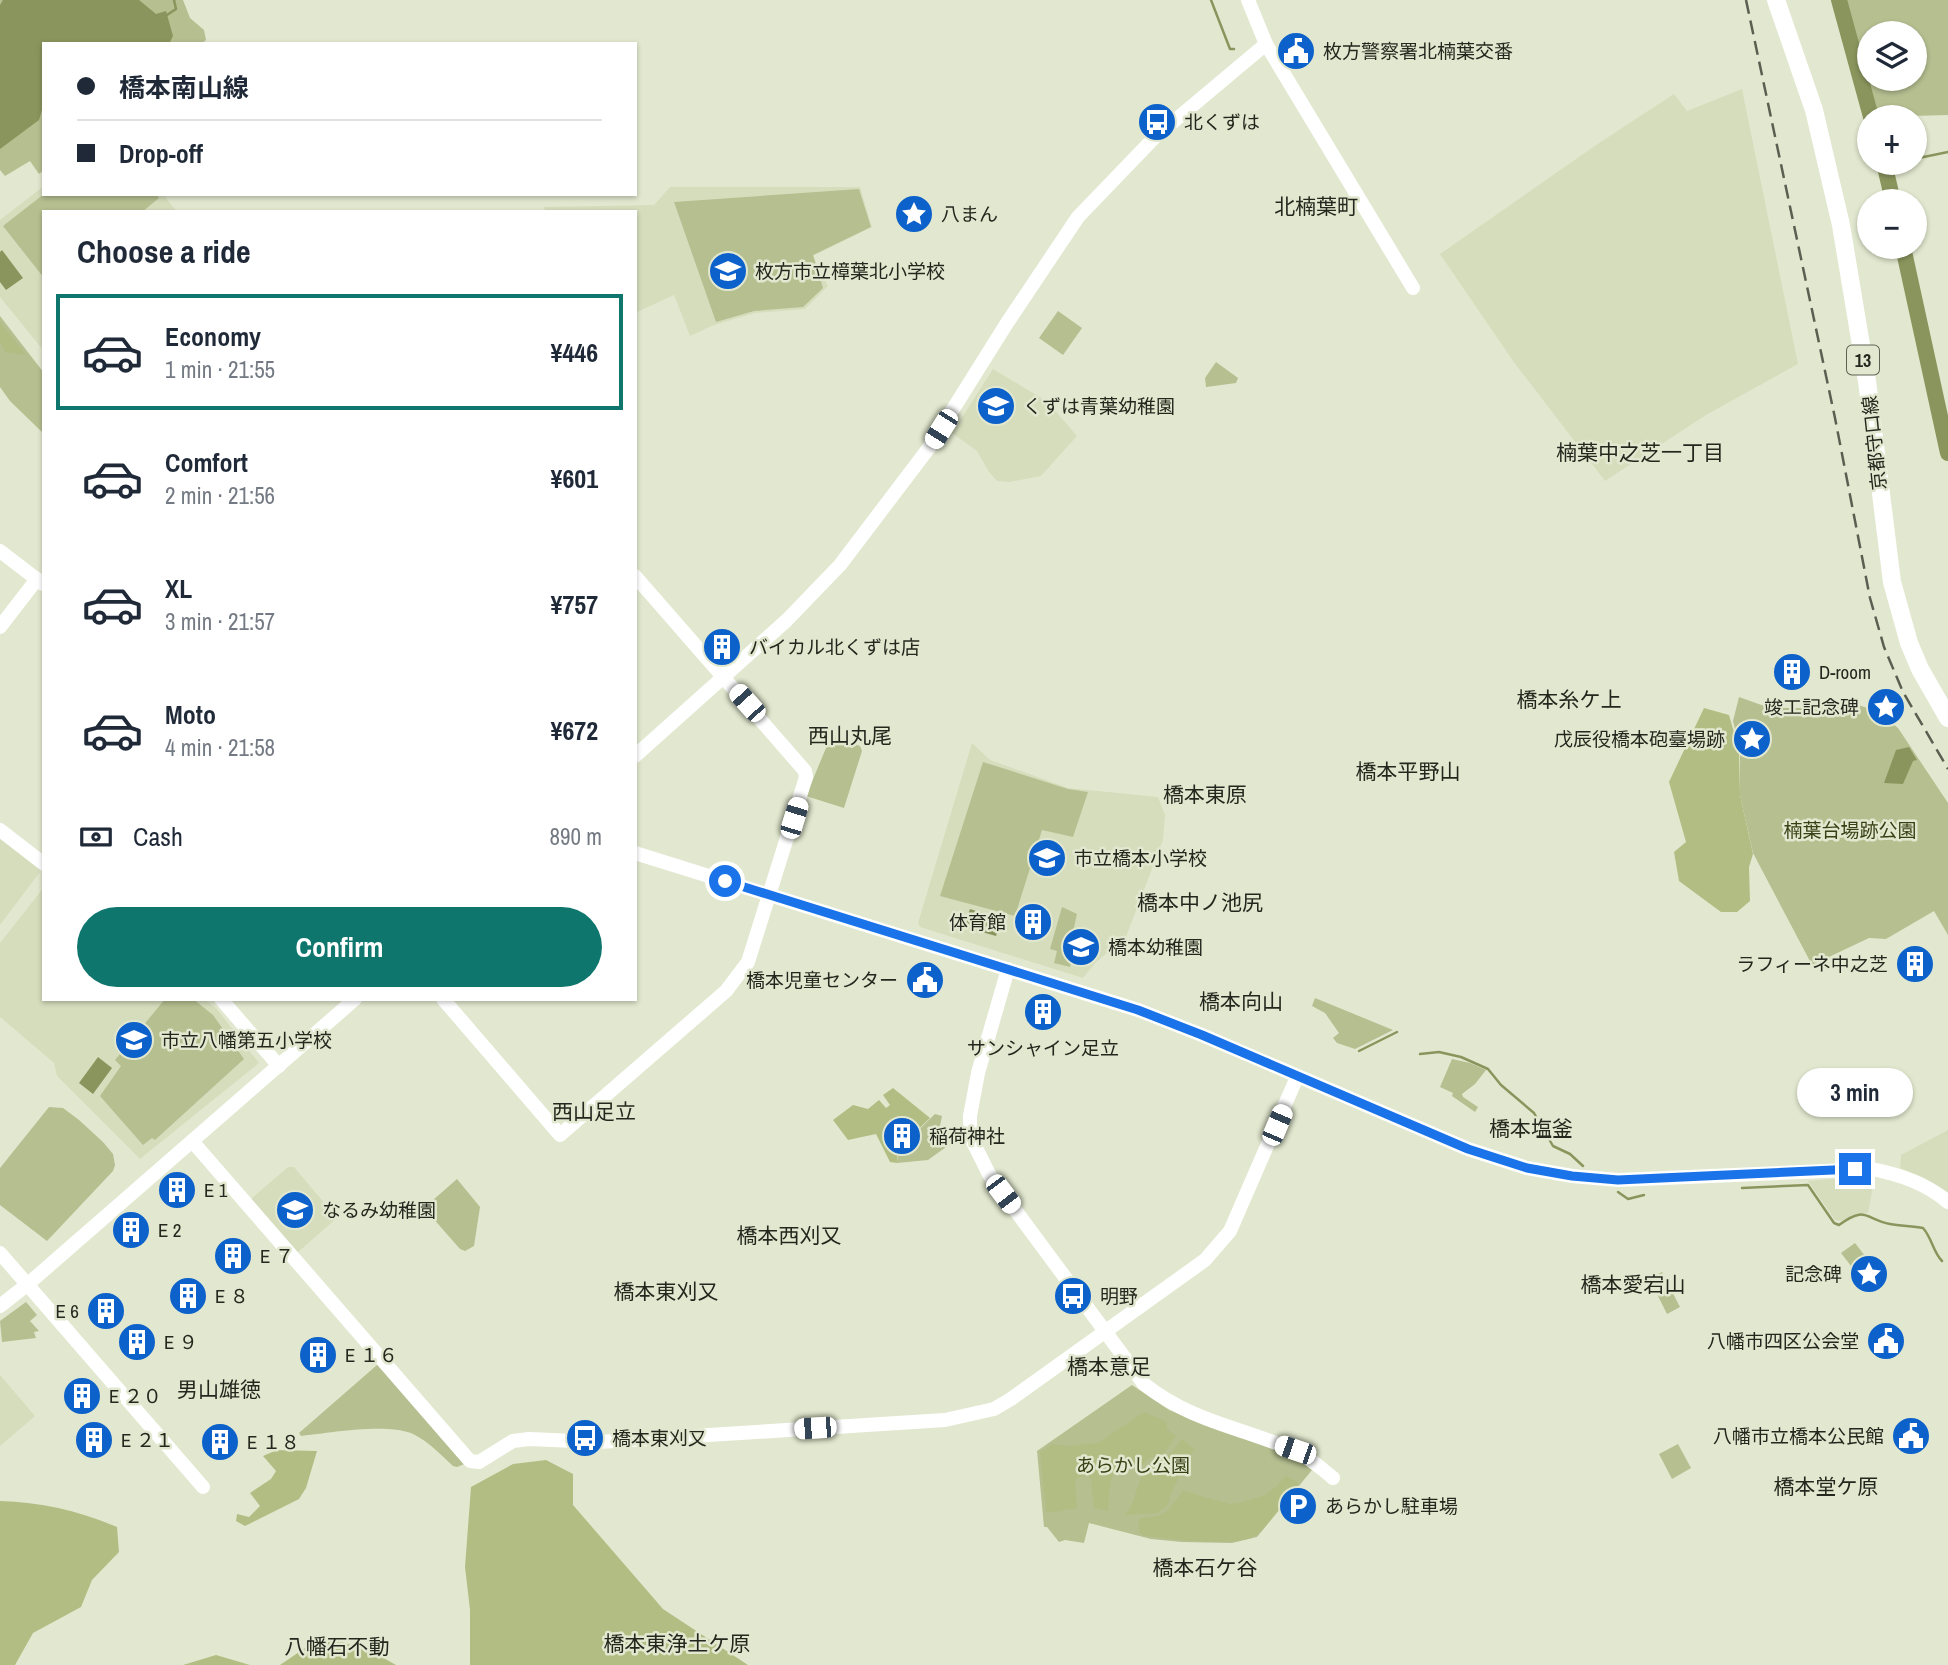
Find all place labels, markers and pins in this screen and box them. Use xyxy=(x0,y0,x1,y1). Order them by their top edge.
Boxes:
public building icon: 枚方警察署北楠葉交番 xyxy=(1275,30,1317,72)
place label: 枚方警察署北楠葉交番 xyxy=(1323,38,1513,64)
bus stop icon: 北くずは xyxy=(1136,101,1178,143)
place label: 北くずは xyxy=(1184,109,1260,135)
place icon: 八まん xyxy=(893,193,935,235)
place label: 八まん xyxy=(941,201,998,227)
school or university icon: 枚方市立樟葉北小学校 xyxy=(707,250,749,292)
place label: 枚方市立樟葉北小学校 xyxy=(755,258,945,284)
school or university icon: くずは青葉幼稚園 xyxy=(975,385,1017,427)
place label: くずは青葉幼稚園 xyxy=(1023,393,1175,419)
building icon: バイカル北くずは店 xyxy=(701,626,743,668)
place label: バイカル北くずは店 xyxy=(749,634,920,660)
building icon: D-room xyxy=(1771,651,1813,693)
place label: D-room xyxy=(1819,659,1871,685)
place icon: 竣工記念碑 xyxy=(1865,686,1907,728)
place label: 竣工記念碑 xyxy=(1764,694,1859,720)
place icon: 戊辰役橋本砲臺場跡 xyxy=(1731,718,1773,760)
place label: 戊辰役橋本砲臺場跡 xyxy=(1554,726,1725,752)
school or university icon: 市立橋本小学校 xyxy=(1026,837,1068,879)
place label: 市立橋本小学校 xyxy=(1074,845,1207,871)
building icon: 体育館 xyxy=(1012,901,1054,943)
place label: 体育館 xyxy=(949,909,1006,935)
school or university icon: 橋本幼稚園 xyxy=(1060,926,1102,968)
place label: 橋本幼稚園 xyxy=(1108,934,1203,960)
building icon: ラフィーネ中之芝 xyxy=(1894,943,1936,985)
place label: ラフィーネ中之芝 xyxy=(1736,951,1888,977)
public building icon: 橋本児童センター xyxy=(904,959,946,1001)
place label: 橋本児童センター xyxy=(746,967,898,993)
building icon: サンシャイン足立 xyxy=(1022,991,1064,1033)
school or university icon: 市立八幡第五小学校 xyxy=(113,1019,155,1061)
place label: 市立八幡第五小学校 xyxy=(161,1027,332,1053)
place label: サンシャイン足立 xyxy=(967,1035,1119,1061)
building icon: 稲荷神社 xyxy=(881,1115,923,1157)
place label: 稲荷神社 xyxy=(929,1123,1005,1149)
building icon: E 1 xyxy=(156,1169,198,1211)
place label: E 1 xyxy=(204,1177,228,1203)
school or university icon: なるみ幼稚園 xyxy=(274,1189,316,1231)
place label: なるみ幼稚園 xyxy=(322,1197,436,1223)
building icon: E 2 xyxy=(110,1209,152,1251)
place label: E 2 xyxy=(158,1217,181,1243)
building icon: E ７ xyxy=(212,1235,254,1277)
place label: E ７ xyxy=(260,1243,294,1269)
place icon: 記念碑 xyxy=(1848,1253,1890,1295)
place label: 記念碑 xyxy=(1785,1261,1842,1287)
building icon: E ８ xyxy=(167,1275,209,1317)
bus stop icon: 明野 xyxy=(1052,1275,1094,1317)
place label: E ８ xyxy=(215,1283,249,1309)
place label: 明野 xyxy=(1100,1283,1138,1309)
building icon: E 6 xyxy=(85,1290,127,1332)
place label: E 6 xyxy=(56,1298,79,1324)
public building icon: 八幡市四区公会堂 xyxy=(1865,1320,1907,1362)
building icon: E ９ xyxy=(116,1321,158,1363)
place label: 八幡市四区公会堂 xyxy=(1707,1328,1859,1354)
place label: E ９ xyxy=(164,1329,198,1355)
building icon: E １６ xyxy=(297,1334,339,1376)
place label: E １６ xyxy=(345,1342,398,1368)
building icon: E ２０ xyxy=(61,1375,103,1417)
place label: E ２０ xyxy=(109,1383,162,1409)
public building icon: 八幡市立橋本公民館 xyxy=(1890,1415,1932,1457)
bus stop icon: 橋本東刈又 xyxy=(564,1417,606,1459)
building icon: E ２１ xyxy=(73,1419,115,1461)
building icon: E １８ xyxy=(199,1421,241,1463)
place label: 八幡市立橋本公民館 xyxy=(1713,1423,1884,1449)
place label: 橋本東刈又 xyxy=(612,1425,707,1451)
place label: E ２１ xyxy=(121,1427,174,1453)
place label: E １８ xyxy=(247,1429,300,1455)
parking icon: あらかし駐車場 xyxy=(1277,1485,1319,1527)
place label: あらかし駐車場 xyxy=(1325,1493,1458,1519)

